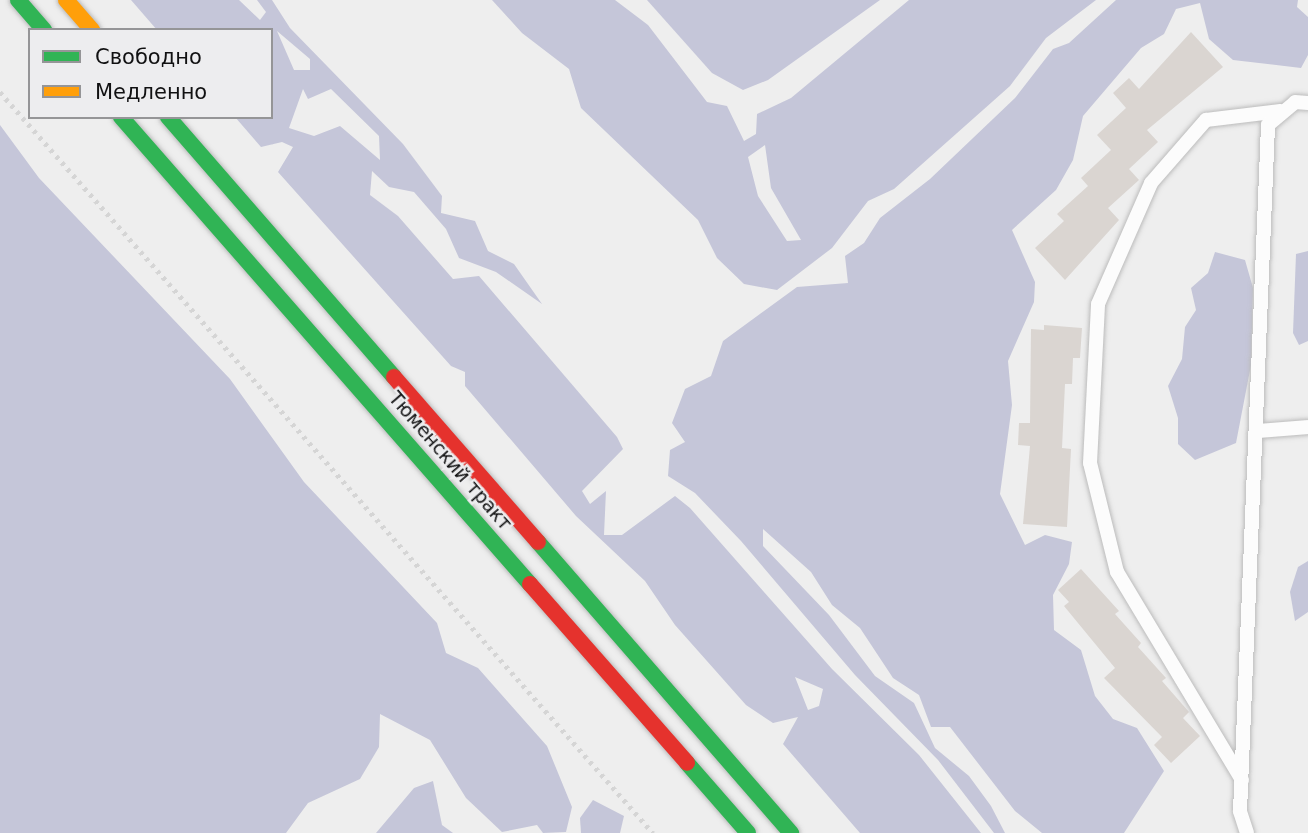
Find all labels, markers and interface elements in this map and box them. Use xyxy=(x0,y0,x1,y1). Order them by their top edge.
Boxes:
legend xyxy=(28,28,273,119)
text: Свободно xyxy=(95,45,202,69)
text: Медленно xyxy=(95,80,207,104)
street label: Тюменский тракт xyxy=(384,387,516,535)

